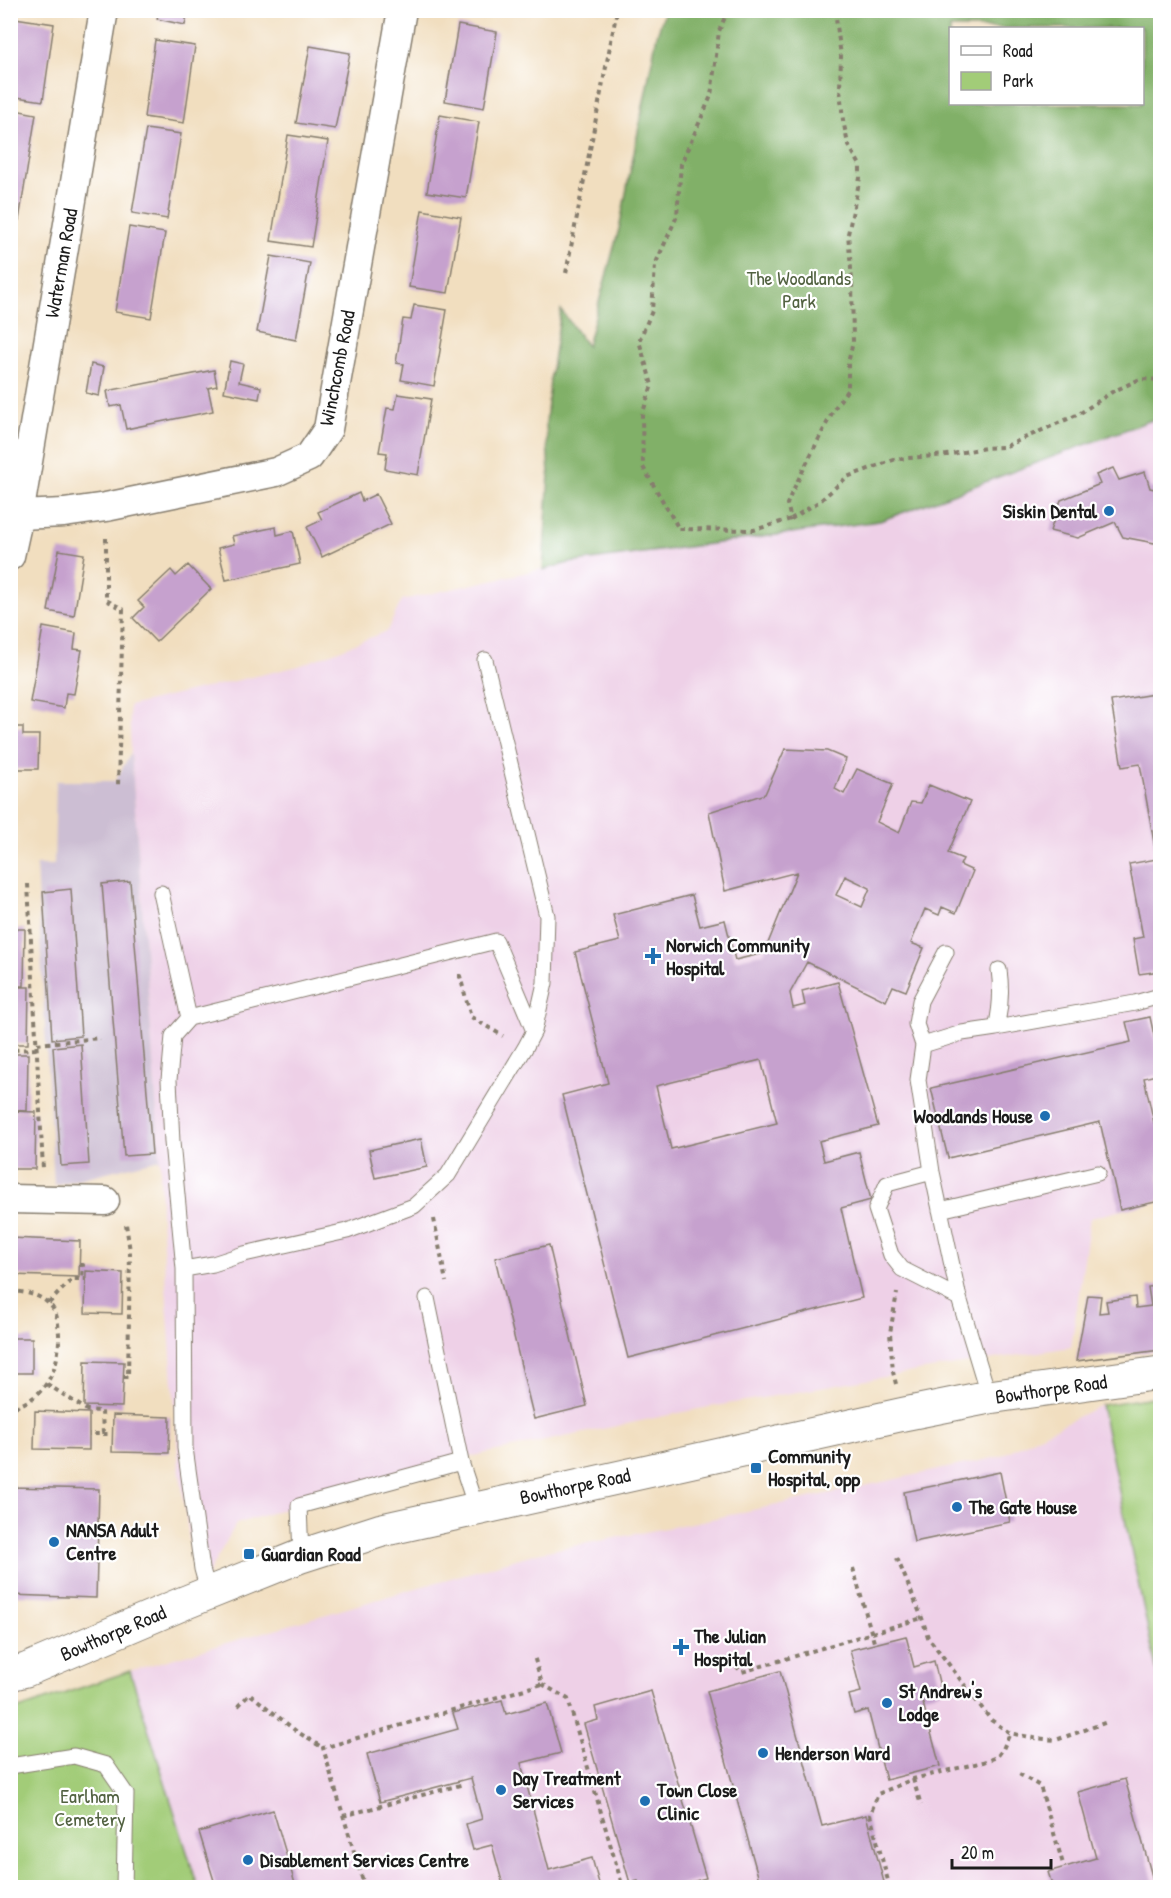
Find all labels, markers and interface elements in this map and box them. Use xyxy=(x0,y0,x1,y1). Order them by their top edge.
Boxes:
legend xyxy=(949,27,1144,105)
text: Road xyxy=(1003,38,1033,63)
text: Park xyxy=(1003,68,1034,93)
street label: Waterman Road xyxy=(38,206,83,320)
park label: The Woodlands Park xyxy=(747,264,851,314)
street label: Winchcomb Road xyxy=(312,308,361,428)
place label: Siskin Dental xyxy=(1003,497,1098,524)
marker: Siskin Dental xyxy=(1102,504,1116,518)
place label: Norwich Community Hospital xyxy=(666,931,811,982)
marker: Norwich Community Hospital xyxy=(644,947,662,965)
place label: Woodlands House xyxy=(913,1102,1033,1129)
marker: Woodlands House xyxy=(1038,1109,1052,1123)
street label: Bowthorpe Road xyxy=(993,1367,1109,1410)
place label: Community Hospital, opp xyxy=(768,1442,860,1493)
street label: Bowthorpe Road xyxy=(517,1461,633,1510)
marker: Community Hospital, opp xyxy=(749,1461,763,1475)
place label: The Gate House xyxy=(968,1493,1077,1520)
marker: The Gate House xyxy=(950,1500,964,1514)
place label: NANSA Adult Centre xyxy=(66,1516,159,1566)
marker: NANSA Adult Centre xyxy=(47,1535,61,1549)
place label: Guardian Road xyxy=(261,1540,361,1567)
marker: Guardian Road xyxy=(242,1547,256,1561)
street label: Bowthorpe Road xyxy=(56,1598,170,1667)
place label: The Julian Hospital xyxy=(693,1622,766,1673)
marker: The Julian Hospital xyxy=(672,1638,690,1656)
place label: St Andrew's Lodge xyxy=(899,1677,982,1728)
marker: St Andrew's Lodge xyxy=(880,1696,894,1710)
place label: Henderson Ward xyxy=(775,1739,890,1766)
marker: Henderson Ward xyxy=(756,1746,770,1760)
place label: Day Treatment Services xyxy=(513,1764,622,1814)
place label: Town Close Clinic xyxy=(656,1776,737,1826)
park label: Earlham Cemetery xyxy=(54,1782,126,1832)
marker: Day Treatment Services xyxy=(494,1783,508,1797)
marker: Town Close Clinic xyxy=(638,1794,652,1808)
scale bar xyxy=(952,1832,1051,1870)
text: 20 m xyxy=(961,1840,994,1865)
place label: Disablement Services Centre xyxy=(260,1846,469,1873)
marker: Disablement Services Centre xyxy=(241,1853,255,1867)

